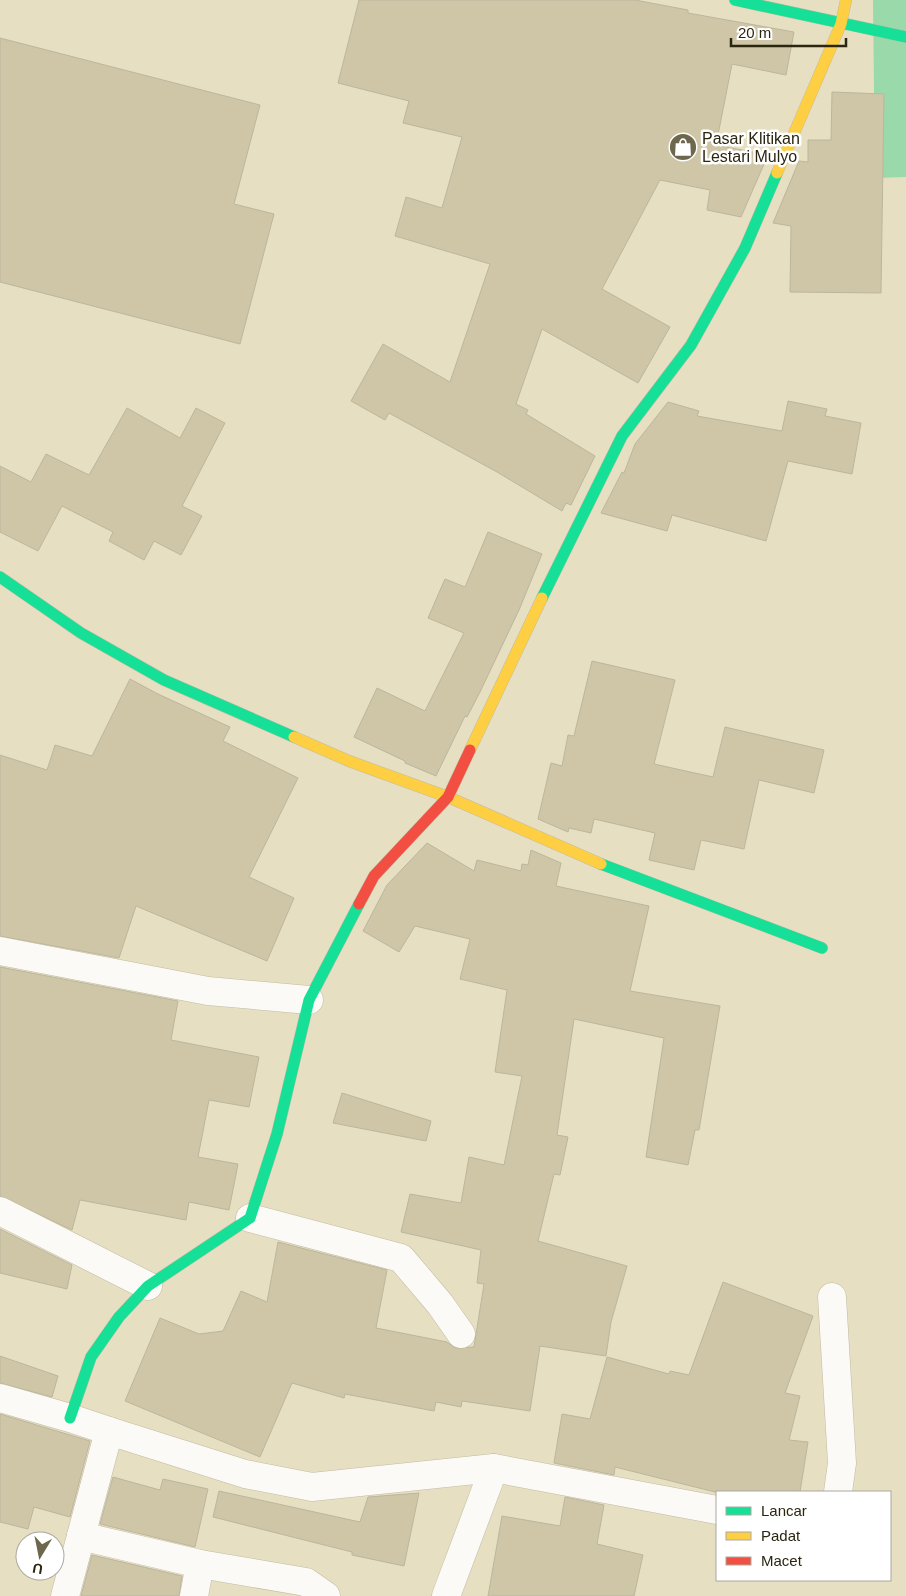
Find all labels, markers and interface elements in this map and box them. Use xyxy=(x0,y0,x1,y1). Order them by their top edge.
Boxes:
scale bar xyxy=(731,15,846,47)
text: 20 m xyxy=(738,24,771,41)
place label: Pasar Klitikan Lestari Mulyo xyxy=(702,130,800,165)
shop icon: Pasar Klitikan Lestari Mulyo xyxy=(668,132,698,162)
legend xyxy=(716,1491,891,1581)
text: Lancar xyxy=(761,1502,807,1519)
text: Padat xyxy=(761,1527,801,1544)
north arrow xyxy=(15,1531,65,1581)
text: Macet xyxy=(761,1552,803,1569)
text: U xyxy=(31,1560,44,1578)

